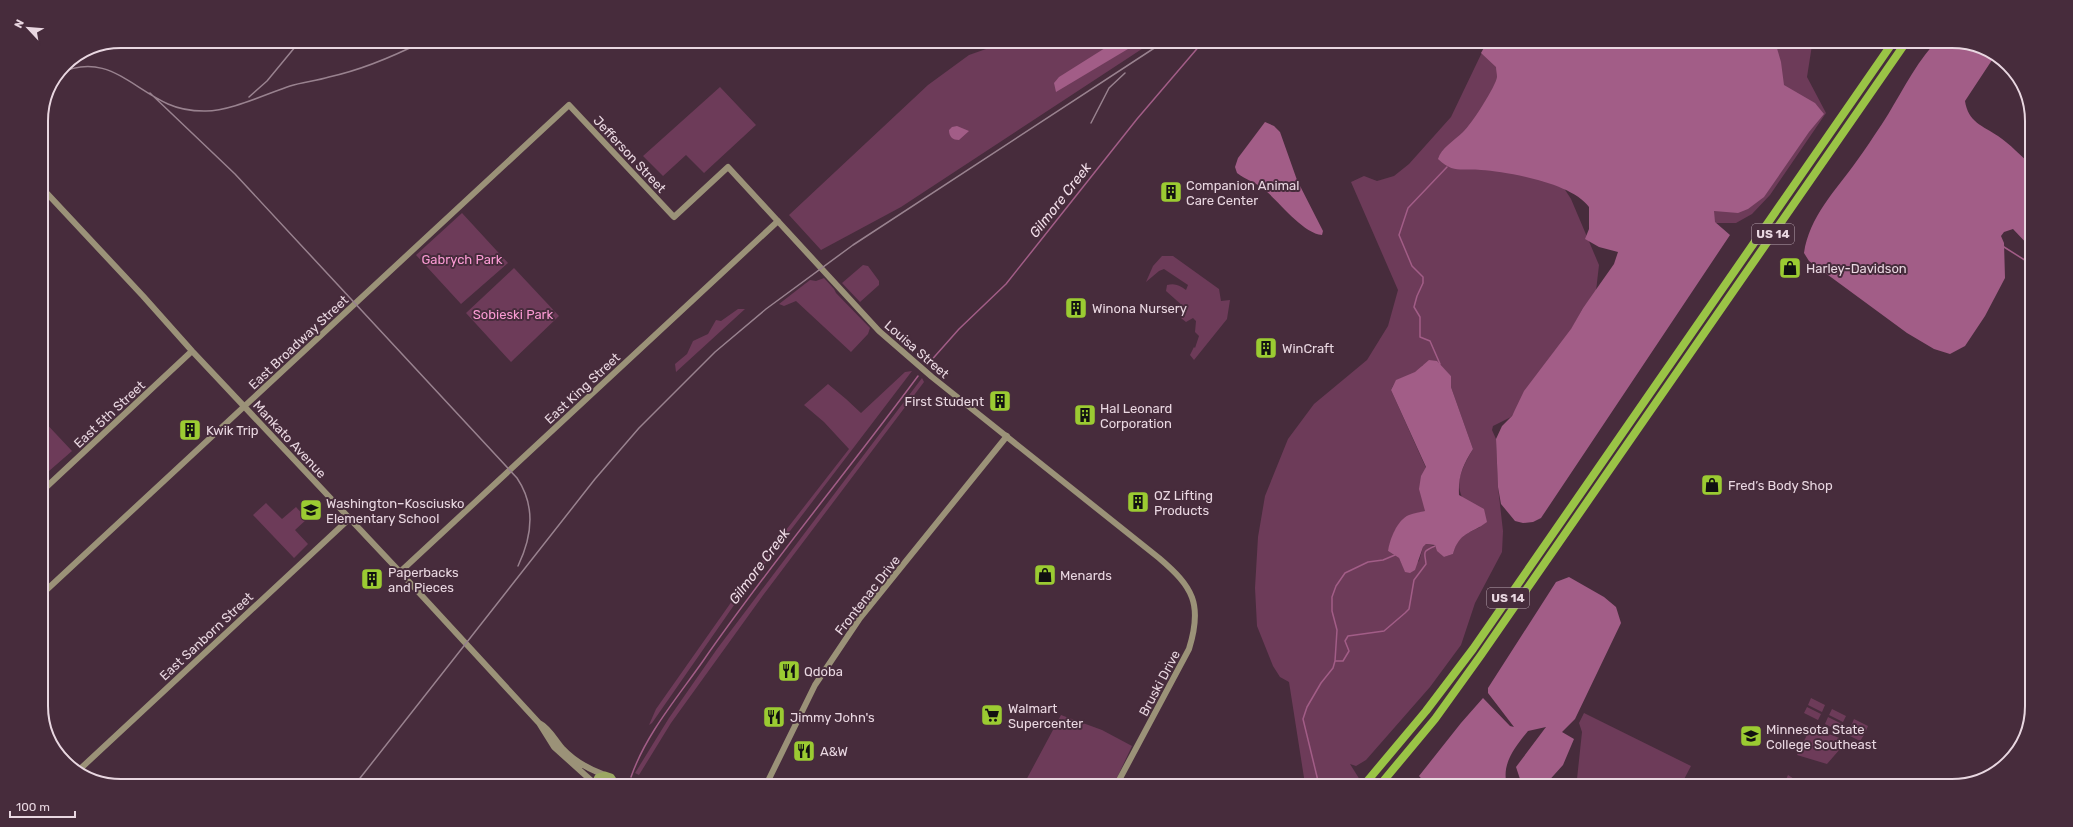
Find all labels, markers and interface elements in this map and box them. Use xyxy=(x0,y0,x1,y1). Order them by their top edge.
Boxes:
north arrow xyxy=(8,8,48,48)
text: N xyxy=(12,17,27,30)
street label: Jefferson Street xyxy=(590,113,669,196)
water label: Gilmore Creek xyxy=(1026,159,1096,241)
place label: Companion Animal Care Center xyxy=(1186,178,1299,208)
building icon: Companion Animal Care Center xyxy=(1158,179,1184,205)
road number: US 14 xyxy=(1752,224,1794,244)
park label: Gabrych Park xyxy=(422,252,503,267)
shop icon: Harley-Davidson xyxy=(1777,255,1803,281)
place label: Harley-Davidson xyxy=(1806,261,1907,276)
street label: East Broadway Street xyxy=(245,292,351,392)
building icon: Winona Nursery xyxy=(1063,295,1089,321)
place label: Winona Nursery xyxy=(1092,301,1187,316)
park label: Sobieski Park xyxy=(473,307,554,322)
street label: Louisa Street xyxy=(881,317,952,381)
building icon: WinCraft xyxy=(1253,335,1279,361)
place label: WinCraft xyxy=(1282,341,1334,356)
street label: East King Street xyxy=(542,350,624,428)
street label: East 5th Street xyxy=(71,378,148,451)
building icon: First Student xyxy=(987,388,1013,414)
place label: First Student xyxy=(905,394,984,409)
street label: Mankato Avenue xyxy=(250,398,329,481)
place label: Hal Leonard Corporation xyxy=(1100,401,1172,431)
building icon: Hal Leonard Corporation xyxy=(1072,402,1098,428)
building icon: Kwik Trip xyxy=(177,417,203,443)
place label: Kwik Trip xyxy=(206,423,259,438)
shop icon: Fred’s Body Shop xyxy=(1699,472,1725,498)
place label: Fred’s Body Shop xyxy=(1728,478,1833,493)
place label: OZ Lifting Products xyxy=(1154,488,1213,518)
building icon: OZ Lifting Products xyxy=(1125,489,1151,515)
place label: Washington–Kosciusko Elementary School xyxy=(326,496,465,526)
school or university icon: Washington–Kosciusko Elementary School xyxy=(298,497,324,523)
water label: Gilmore Creek xyxy=(725,524,794,608)
street label: Frontenac Drive xyxy=(832,553,903,638)
shop icon: Menards xyxy=(1032,562,1058,588)
place label: Paperbacks and Pieces xyxy=(388,565,459,595)
building icon: Paperbacks and Pieces xyxy=(359,566,385,592)
place label: Menards xyxy=(1060,568,1112,583)
road number: US 14 xyxy=(1487,588,1529,608)
street label: East Sanborn Street xyxy=(157,589,256,683)
street label: Bruski Drive xyxy=(1136,648,1183,719)
restaurant icon: Qdoba xyxy=(776,658,802,684)
place label: Qdoba xyxy=(804,664,843,679)
place label: Walmart Supercenter xyxy=(1008,701,1083,731)
supermarket icon: Walmart Supercenter xyxy=(979,702,1005,728)
restaurant icon: Jimmy John's xyxy=(761,704,787,730)
place label: Jimmy John's xyxy=(790,710,875,725)
place label: Minnesota State College Southeast xyxy=(1766,722,1876,753)
school or university icon: Minnesota State College Southeast xyxy=(1738,723,1764,749)
restaurant icon: A&W xyxy=(791,738,817,764)
place label: A&W xyxy=(820,744,848,759)
scale bar xyxy=(10,793,75,819)
text: 100 m xyxy=(16,800,50,814)

